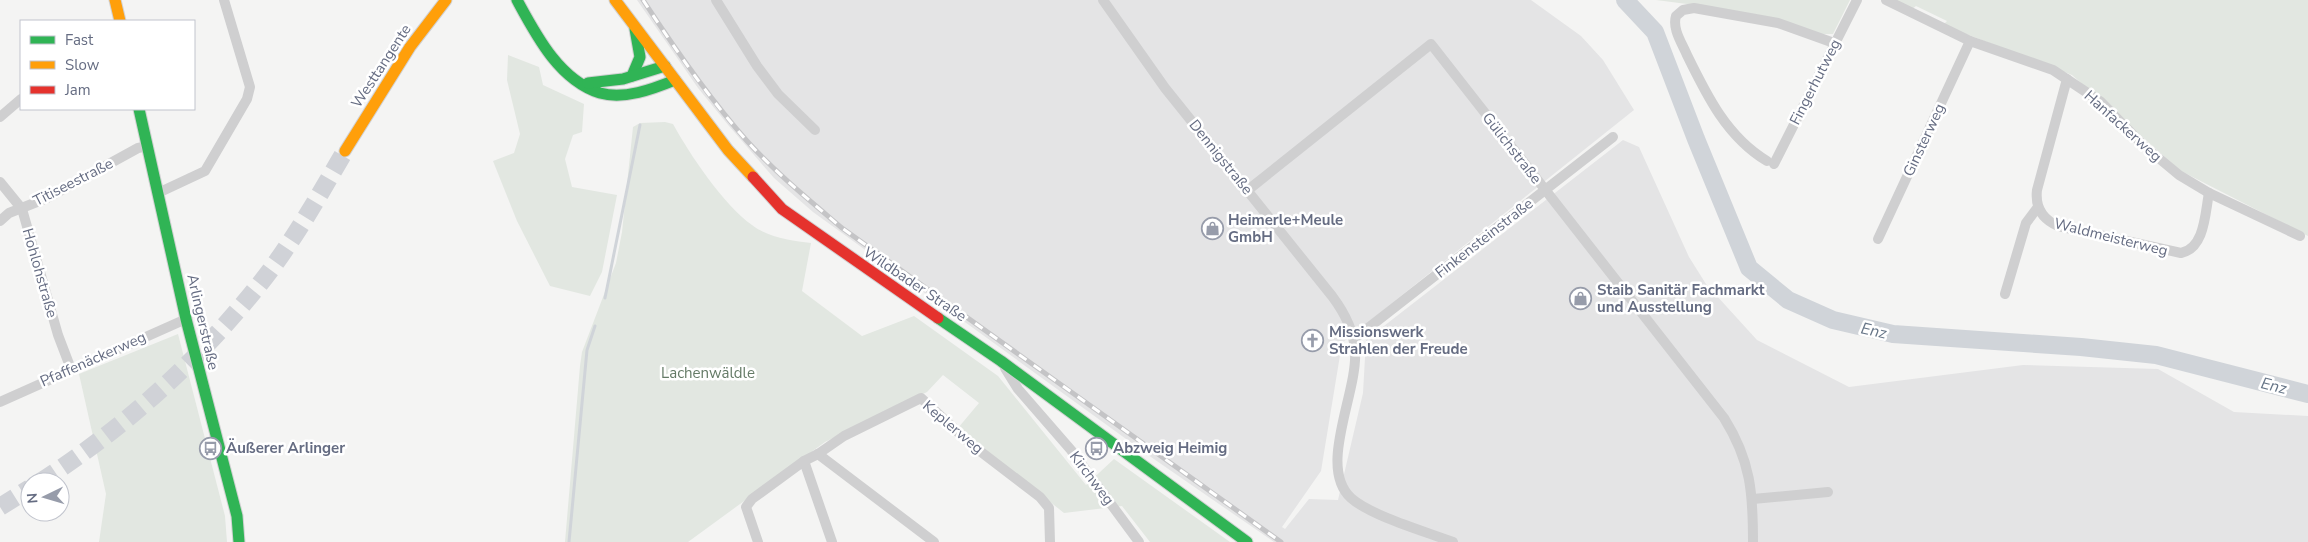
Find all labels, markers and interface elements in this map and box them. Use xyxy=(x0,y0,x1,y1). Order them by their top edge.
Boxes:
legend xyxy=(20,20,195,110)
street label: Westtangente xyxy=(346,20,416,112)
text: Fast xyxy=(65,30,94,50)
street label: Fingerhutweg xyxy=(1785,36,1845,128)
text: Slow xyxy=(65,55,100,75)
text: Jam xyxy=(64,80,91,100)
street label: Hanfackerweg xyxy=(2080,86,2166,166)
street label: Ginsterweg xyxy=(1898,100,1950,180)
street label: Gülichstraße xyxy=(1478,108,1546,188)
street label: Dennigstraße xyxy=(1185,115,1257,199)
street label: Titiseestraße xyxy=(30,153,116,211)
street label: Finkensteinstraße xyxy=(1431,193,1537,283)
place label: Heimerle+Meule GmbH xyxy=(1228,210,1343,247)
street label: Waldmeisterweg xyxy=(2052,213,2170,261)
shop icon: Heimerle+Meule GmbH xyxy=(1200,217,1224,241)
street label: Hohlohstraße xyxy=(18,226,62,320)
street label: Wildbader Straße xyxy=(859,242,971,326)
street label: Arlingerstraße xyxy=(182,272,224,372)
place label: Staib Sanitär Fachmarkt und Ausstellung xyxy=(1597,280,1765,317)
shop icon: Staib Sanitär Fachmarkt und Ausstellung xyxy=(1569,287,1593,311)
water label: Enz xyxy=(1859,317,1889,345)
place label: Missionswerk Strahlen der Freude xyxy=(1329,322,1468,359)
street label: Pfaffenäckerweg xyxy=(37,327,149,391)
church icon: Missionswerk Strahlen der Freude xyxy=(1301,329,1325,353)
park label: Lachenwäldle xyxy=(661,363,755,383)
water label: Enz xyxy=(2259,372,2290,400)
street label: Keplerweg xyxy=(918,396,988,458)
bus stop icon: Äußerer Arlinger xyxy=(198,436,222,460)
bus stop icon: Abzweig Heimig xyxy=(1085,436,1109,460)
place label: Äußerer Arlinger xyxy=(226,438,345,458)
place label: Abzweig Heimig xyxy=(1113,438,1227,458)
street label: Kirchweg xyxy=(1065,447,1119,509)
north arrow xyxy=(20,472,70,522)
text: N xyxy=(23,492,42,504)

